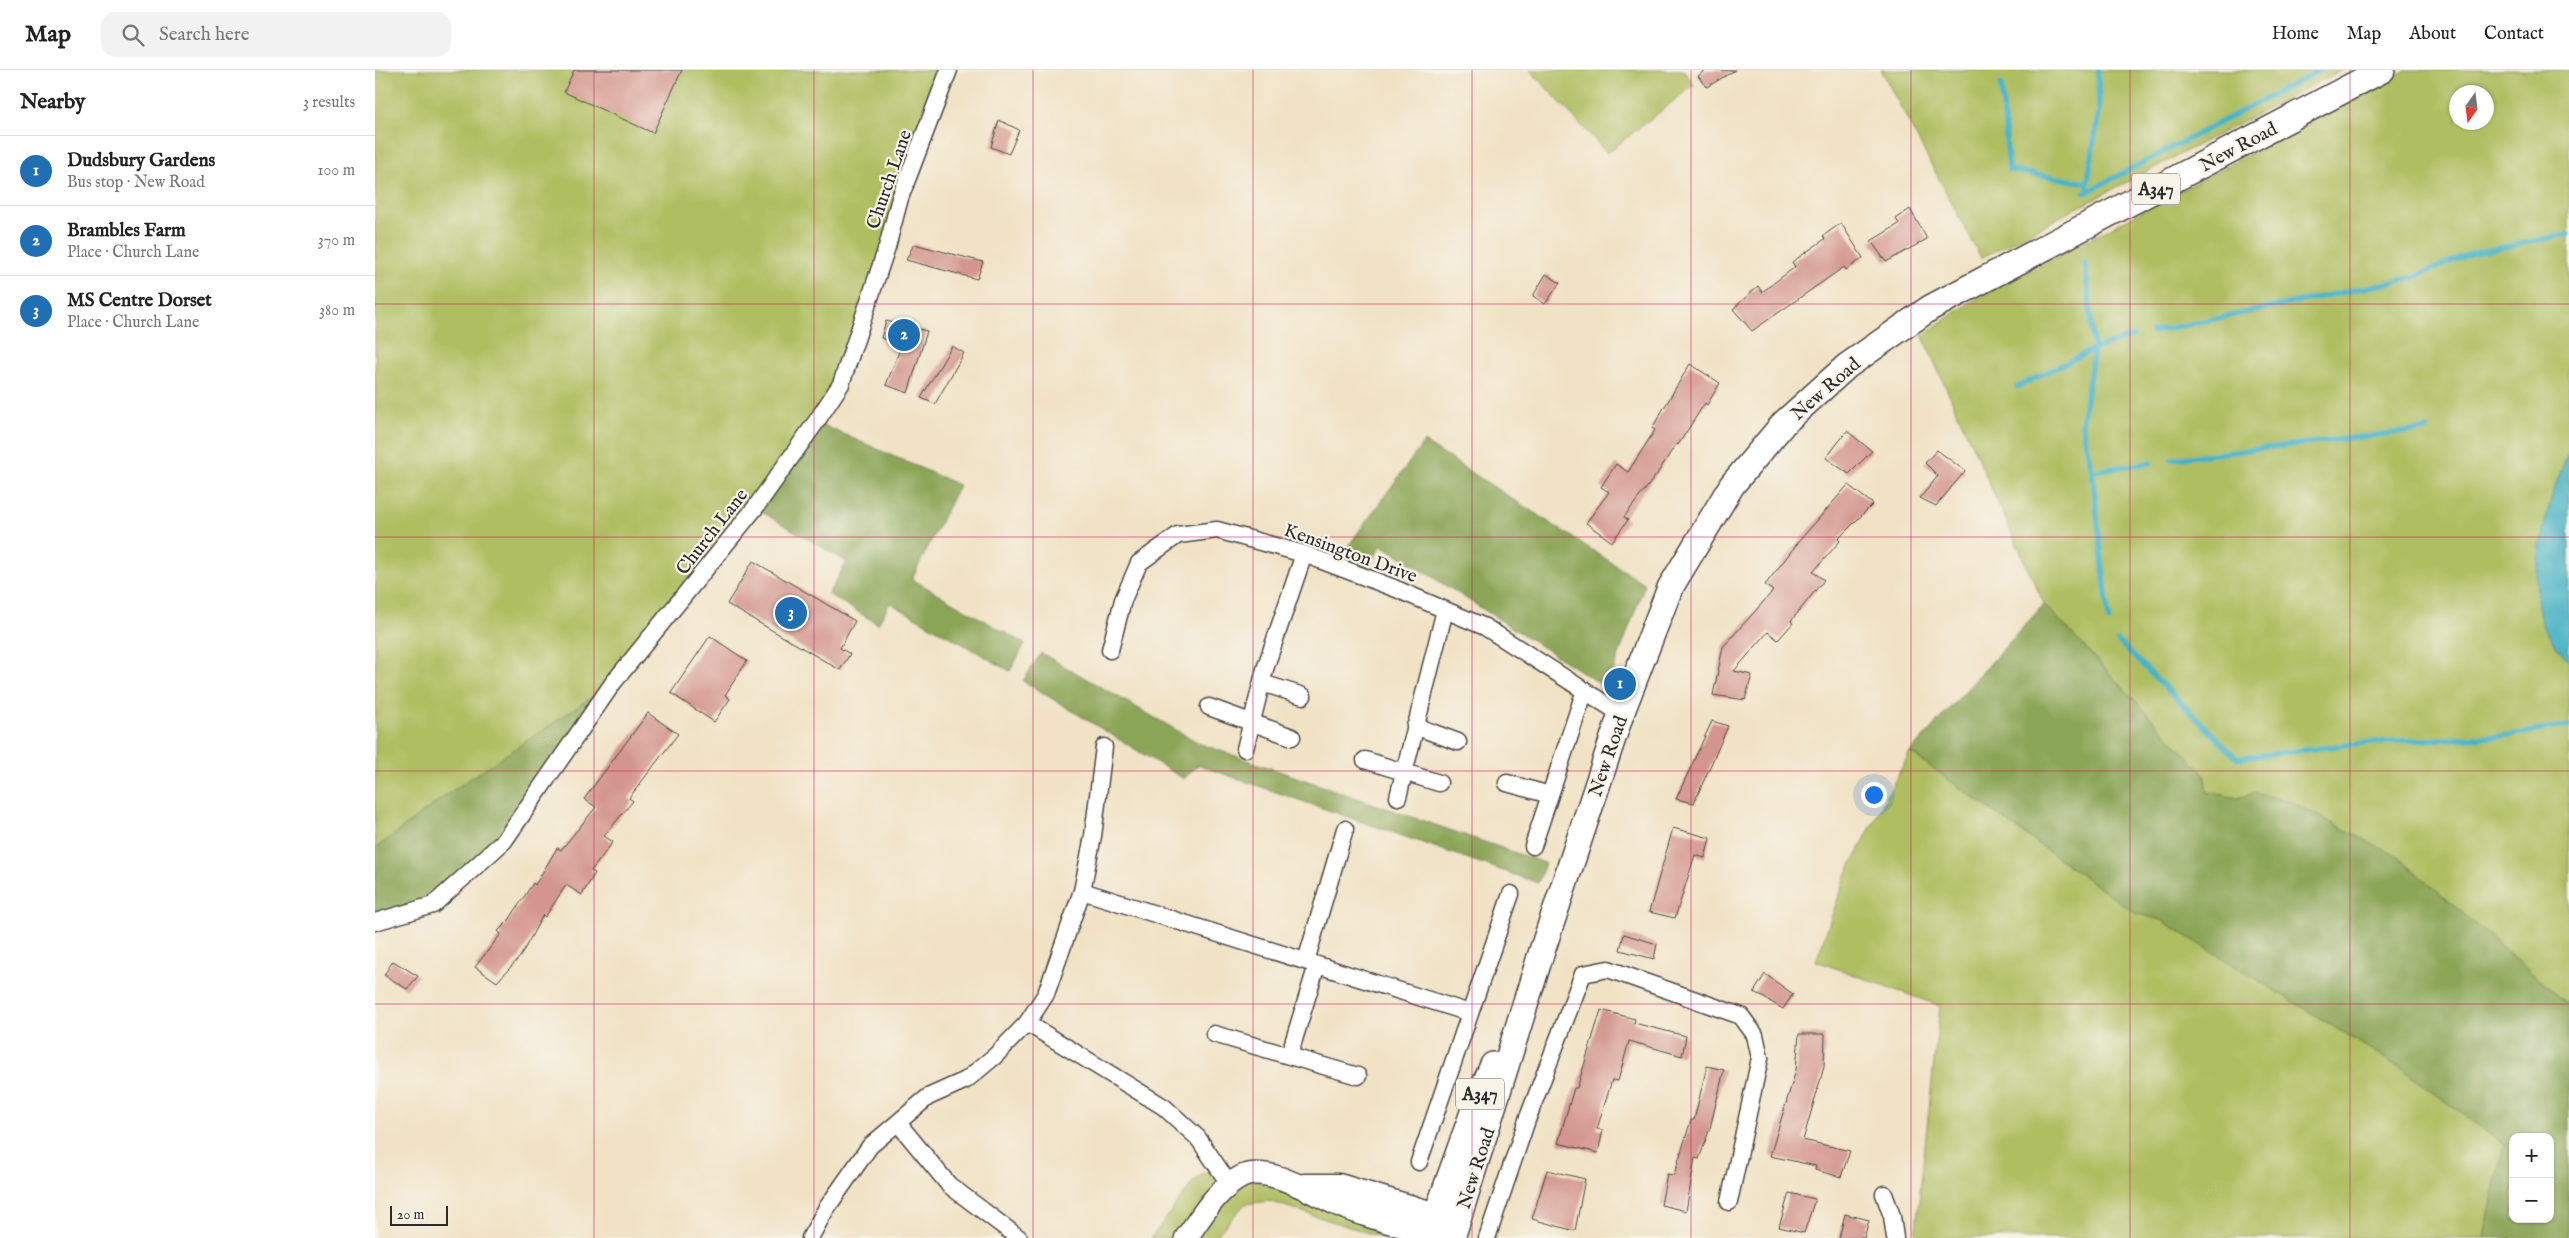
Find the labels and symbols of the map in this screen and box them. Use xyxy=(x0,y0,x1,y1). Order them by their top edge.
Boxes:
north arrow xyxy=(2449,85,2494,130)
street label: New Road xyxy=(2196,117,2283,178)
street label: Church Lane xyxy=(862,127,918,232)
road number: A347 xyxy=(2132,174,2180,204)
pin: 2 xyxy=(888,316,920,354)
street label: New Road xyxy=(1787,352,1867,426)
street label: Church Lane xyxy=(671,484,754,580)
street label: Kensington Drive xyxy=(1280,519,1420,589)
pin: 3 xyxy=(775,594,807,632)
pin: 1 xyxy=(1604,665,1636,703)
street label: New Road xyxy=(1584,712,1634,800)
your location xyxy=(1861,782,1887,808)
road number: A347 xyxy=(1456,1079,1504,1110)
street label: New Road xyxy=(1452,1124,1502,1212)
scale bar xyxy=(390,1203,447,1226)

